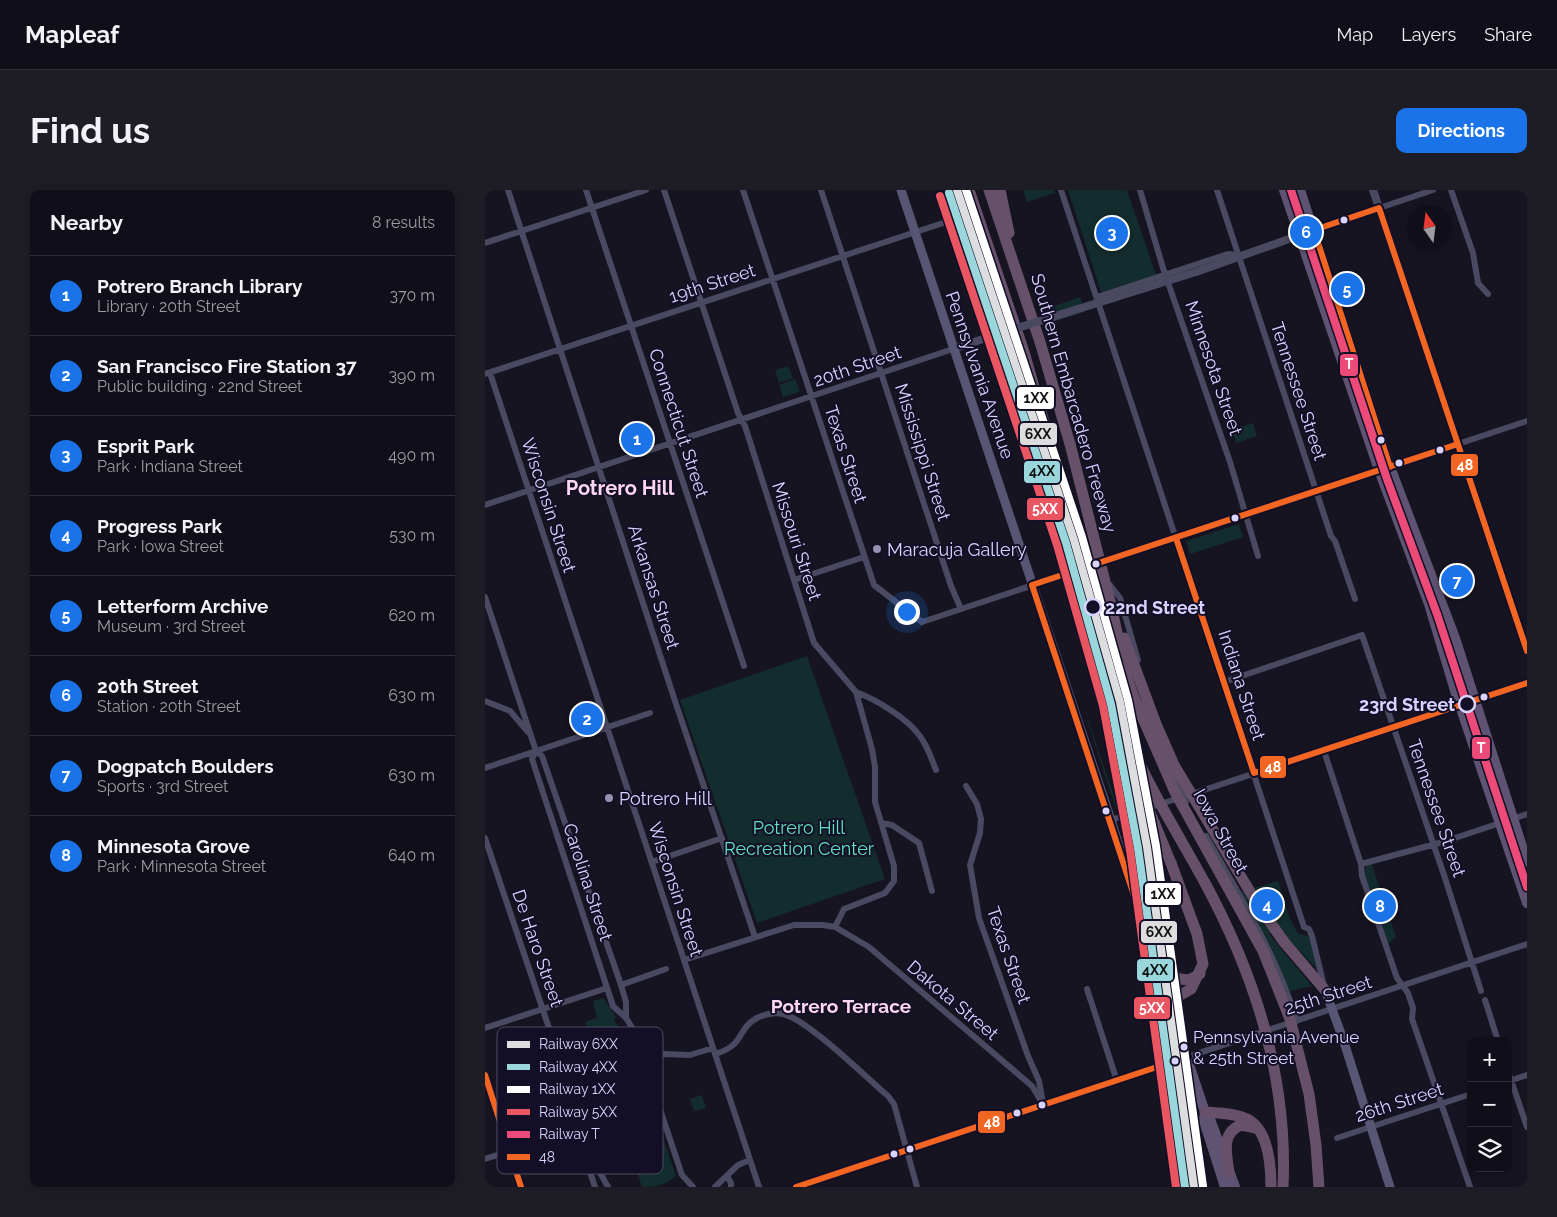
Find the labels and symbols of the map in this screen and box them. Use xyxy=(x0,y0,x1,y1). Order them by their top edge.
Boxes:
north arrow xyxy=(1407,205,1452,250)
pin: 6 xyxy=(1290,213,1322,251)
pin: 3 xyxy=(1096,214,1128,252)
unlabelled marker xyxy=(1339,215,1349,225)
street label: 19th Street xyxy=(666,259,758,307)
pin: 5 xyxy=(1331,270,1363,308)
street label: Southern Embarcadero Freeway xyxy=(1027,271,1121,535)
street label: Pennsylvania Avenue xyxy=(941,288,1019,462)
street label: Minnesota Street xyxy=(1181,298,1247,438)
street label: Tennessee Street xyxy=(1267,319,1331,463)
street label: 20th Street xyxy=(810,341,904,391)
street label: Connecticut Street xyxy=(645,346,713,500)
line badge: T xyxy=(1339,353,1359,377)
text: T xyxy=(1345,356,1354,372)
street label: Mississippi Street xyxy=(891,381,955,523)
line badge: 1XX xyxy=(1016,386,1055,410)
text: 1XX xyxy=(1023,390,1049,406)
street label: Texas Street xyxy=(820,403,872,505)
pin: 1 xyxy=(621,420,653,458)
line badge: 6XX xyxy=(1019,422,1058,446)
text: 6XX xyxy=(1025,426,1052,442)
street label: Wisconsin Street xyxy=(517,435,581,575)
unlabelled marker xyxy=(1376,435,1386,445)
unlabelled marker xyxy=(1435,445,1445,455)
line badge: 48 xyxy=(1450,453,1479,477)
text: 48 xyxy=(1457,457,1473,473)
unlabelled marker xyxy=(1394,458,1404,468)
line badge: 4XX xyxy=(1023,460,1061,484)
text: 4XX xyxy=(1029,463,1056,479)
district label: Potrero Hill xyxy=(566,476,675,500)
street label: Missouri Street xyxy=(768,479,826,603)
line badge: 5XX xyxy=(1026,497,1064,521)
text: 5XX xyxy=(1032,501,1059,517)
unlabelled marker xyxy=(1230,513,1240,523)
street label: Arkansas Street xyxy=(624,522,684,652)
place label: Maracuja Gallery xyxy=(887,539,1027,560)
marker: Maracuja Gallery xyxy=(871,543,883,555)
unlabelled marker xyxy=(1091,559,1101,569)
pin: 7 xyxy=(1441,562,1473,600)
place label: 22nd Street xyxy=(1105,597,1205,618)
marker: 22nd Street xyxy=(1084,598,1102,616)
your location xyxy=(894,599,920,625)
street label: Indiana Street xyxy=(1214,627,1270,743)
unlabelled marker xyxy=(1479,692,1489,702)
place label: 23rd Street xyxy=(1359,694,1455,715)
marker: 23rd Street xyxy=(1458,695,1476,713)
pin: 2 xyxy=(571,700,603,738)
street label: Tennessee Street xyxy=(1404,736,1470,880)
line badge: T xyxy=(1471,736,1491,760)
text: T xyxy=(1477,740,1486,756)
line badge: 48 xyxy=(1259,755,1287,779)
text: 48 xyxy=(1265,759,1281,775)
street label: Iowa Street xyxy=(1189,785,1253,877)
place label: Potrero Hill xyxy=(619,788,712,809)
marker: Potrero Hill xyxy=(603,792,615,804)
unlabelled marker xyxy=(1101,806,1111,816)
park label: Potrero Hill Recreation Center xyxy=(724,817,875,859)
street label: Wisconsin Street xyxy=(644,819,708,959)
street label: Carolina Street xyxy=(559,820,617,944)
line badge: 1XX xyxy=(1144,882,1182,906)
text: 1XX xyxy=(1150,886,1176,902)
pin: 4 xyxy=(1251,886,1283,924)
street label: De Haro Street xyxy=(508,887,568,1009)
pin: 8 xyxy=(1364,887,1396,925)
street label: Texas Street xyxy=(983,904,1035,1006)
line badge: 6XX xyxy=(1140,920,1178,944)
text: 6XX xyxy=(1146,924,1173,940)
street label: Dakota Street xyxy=(903,956,1003,1044)
line badge: 4XX xyxy=(1136,958,1174,982)
text: 4XX xyxy=(1142,962,1169,978)
street label: 25th Street xyxy=(1282,971,1374,1019)
district label: Potrero Terrace xyxy=(771,995,911,1017)
line badge: 5XX xyxy=(1133,996,1171,1020)
text: 5XX xyxy=(1139,1000,1166,1016)
legend xyxy=(497,1027,663,1174)
place label: Pennsylvania Avenue & 25th Street xyxy=(1193,1027,1359,1068)
text: Railway 6XX xyxy=(539,1036,618,1052)
marker: Pennsylvania Avenue & 25th Street xyxy=(1179,1042,1189,1052)
unlabelled marker xyxy=(1170,1056,1180,1066)
text: Railway 4XX xyxy=(539,1059,617,1075)
street label: 26th Street xyxy=(1352,1078,1446,1126)
text: Railway 1XX xyxy=(539,1081,616,1097)
unlabelled marker xyxy=(1037,1100,1047,1110)
text: Railway 5XX xyxy=(539,1104,617,1120)
unlabelled marker xyxy=(1012,1108,1022,1118)
line badge: 48 xyxy=(977,1110,1006,1134)
text: 48 xyxy=(984,1114,1000,1130)
text: Railway T xyxy=(539,1126,600,1142)
unlabelled marker xyxy=(905,1144,915,1154)
text: 48 xyxy=(539,1149,555,1165)
unlabelled marker xyxy=(889,1149,899,1159)

